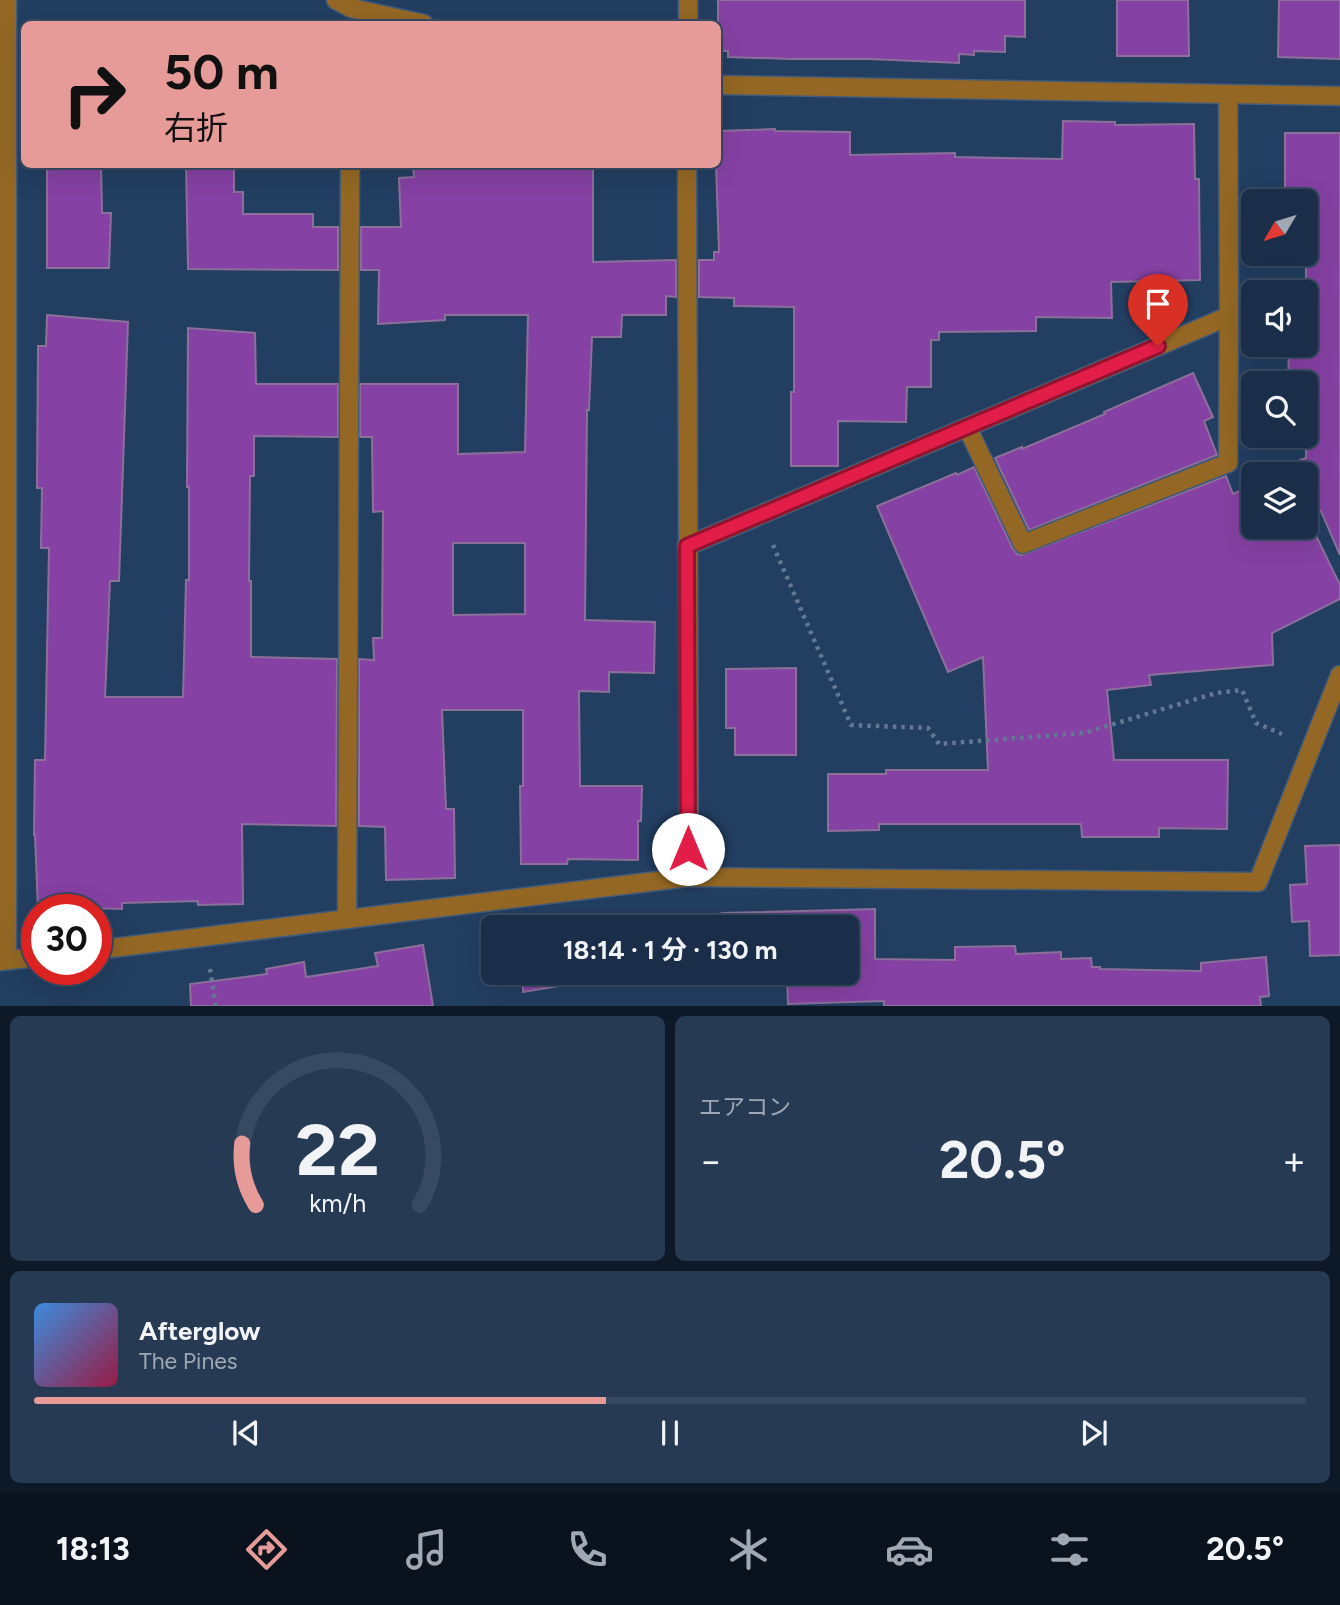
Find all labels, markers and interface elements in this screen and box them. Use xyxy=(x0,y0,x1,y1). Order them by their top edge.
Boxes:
text: 50 m xyxy=(164,42,279,101)
icon: right xyxy=(49,49,140,140)
text: 右折 xyxy=(164,109,228,147)
north arrow xyxy=(1241,189,1318,266)
map controls xyxy=(1241,189,1318,539)
pin xyxy=(1128,274,1188,346)
button: sound xyxy=(1241,280,1318,357)
icon: arrive xyxy=(1139,285,1177,323)
button: search xyxy=(1241,371,1318,448)
button: layers xyxy=(1241,462,1318,539)
position arrow xyxy=(651,812,725,886)
speed limit sign: 30 xyxy=(21,894,112,985)
text: 18:14 · 1 分 · 130 m xyxy=(563,934,777,966)
text: エアコン xyxy=(699,1093,791,1121)
text: 22 xyxy=(295,1106,380,1193)
text: 20.5° xyxy=(939,1129,1066,1191)
text: − xyxy=(699,1138,723,1184)
text: + xyxy=(1282,1138,1306,1184)
text: km/h xyxy=(309,1187,366,1217)
text: Afterglow xyxy=(139,1315,261,1347)
text: The Pines xyxy=(139,1347,238,1375)
icon: previous xyxy=(227,1414,265,1452)
icon: pause xyxy=(651,1414,689,1452)
icon: next xyxy=(1075,1414,1113,1452)
icon: directions xyxy=(242,1525,291,1574)
icon: music xyxy=(402,1525,451,1574)
icon: phone xyxy=(563,1525,612,1574)
icon: climate xyxy=(724,1525,773,1574)
icon: car xyxy=(885,1525,934,1574)
icon: filters xyxy=(1045,1525,1094,1574)
text: 18:13 xyxy=(56,1530,130,1568)
text: 20.5° xyxy=(1206,1530,1284,1568)

